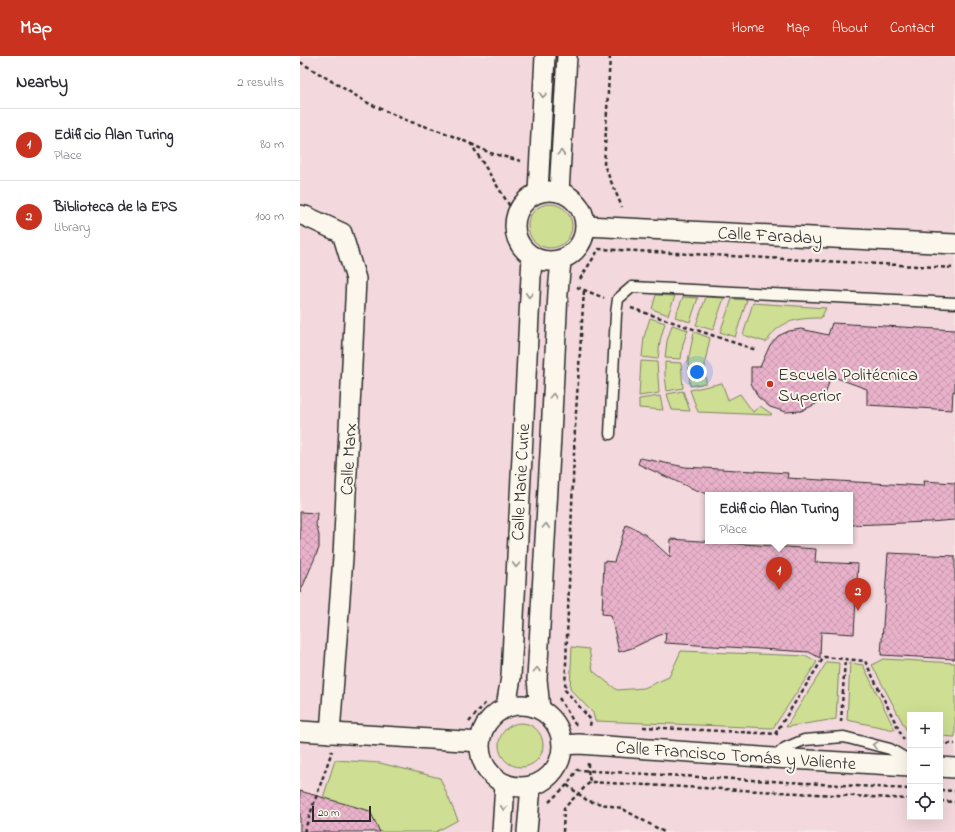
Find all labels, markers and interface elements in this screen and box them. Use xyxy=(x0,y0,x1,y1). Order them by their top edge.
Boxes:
text: Map xyxy=(20,15,52,42)
text: Home xyxy=(732,18,764,39)
text: Map xyxy=(786,18,810,39)
text: About xyxy=(832,18,868,39)
text: Contact xyxy=(890,18,935,39)
text: Nearby xyxy=(16,70,68,95)
text: 2 results xyxy=(237,73,284,92)
one-way arrow xyxy=(538,92,547,98)
text: Edificio Alan Turing xyxy=(54,124,174,146)
text: 1 xyxy=(27,135,31,154)
text: 80 m xyxy=(260,135,284,154)
text: Place xyxy=(54,146,82,165)
one-way arrow xyxy=(557,150,566,156)
text: Biblioteca de la EPS xyxy=(54,196,177,218)
text: 2 xyxy=(26,207,32,226)
text: 100 m xyxy=(255,207,284,226)
text: Library xyxy=(54,218,90,237)
street label: Calle Faraday xyxy=(717,221,823,253)
one-way arrow xyxy=(525,292,534,298)
your location xyxy=(687,362,707,382)
place label: Escuela Politécnica Superior xyxy=(778,363,918,410)
marker: Escuela Politécnica Superior xyxy=(765,379,775,389)
one-way arrow xyxy=(549,393,557,399)
street label: Calle Marx xyxy=(335,422,365,496)
street label: Calle Marie Curie xyxy=(506,422,538,541)
popup xyxy=(705,492,853,544)
text: Edificio Alan Turing xyxy=(719,498,839,520)
text: Place xyxy=(719,520,747,539)
one-way arrow xyxy=(542,523,550,529)
pin: 1 xyxy=(766,557,792,590)
one-way arrow xyxy=(512,562,520,568)
pin: 2 xyxy=(845,578,871,611)
one-way arrow xyxy=(533,667,542,673)
map controls xyxy=(907,712,943,820)
button: + xyxy=(907,712,943,748)
street label: Calle Francisco Tomás y Valiente xyxy=(615,736,858,778)
one-way arrow xyxy=(872,741,879,750)
button: − xyxy=(907,748,943,784)
button: locate xyxy=(907,784,943,820)
scale bar xyxy=(312,804,371,823)
text: 20 m xyxy=(318,805,340,821)
one-way arrow xyxy=(499,805,508,811)

